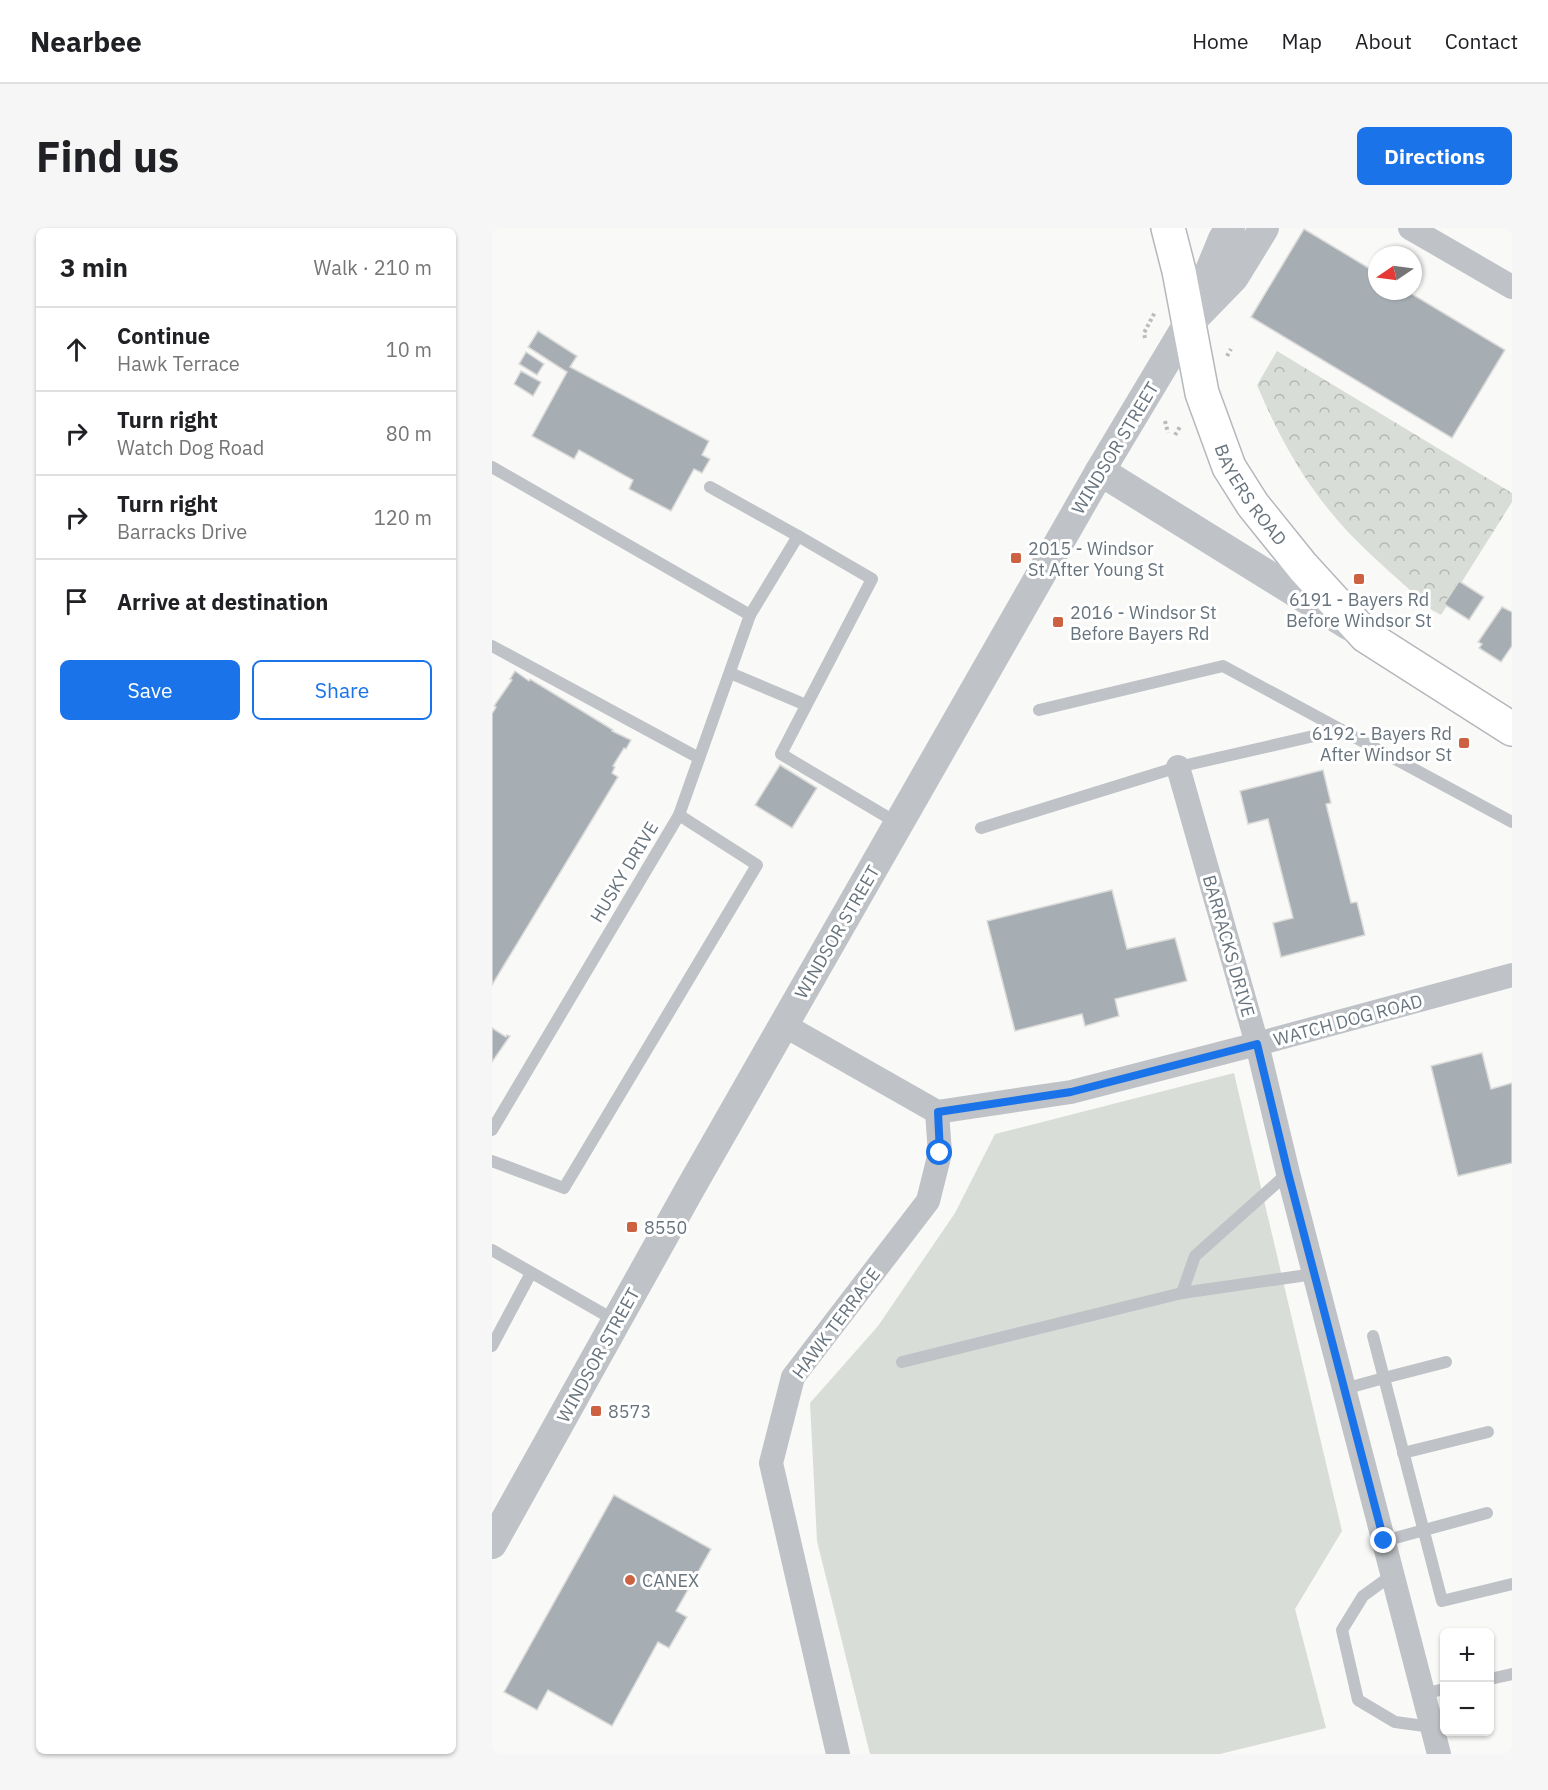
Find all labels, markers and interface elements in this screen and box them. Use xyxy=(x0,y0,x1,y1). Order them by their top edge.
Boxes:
text: Nearbee xyxy=(30,23,142,60)
text: Home xyxy=(1192,27,1249,55)
text: Map xyxy=(1282,27,1322,55)
text: About xyxy=(1355,27,1412,55)
text: Contact xyxy=(1445,27,1518,55)
button: Directions xyxy=(1357,127,1512,185)
text: Find us xyxy=(36,129,179,184)
north arrow xyxy=(1368,246,1422,300)
text: 3 min xyxy=(60,250,128,284)
text: Walk · 210 m xyxy=(314,254,432,281)
text: Continue xyxy=(117,321,210,350)
icon: ahead xyxy=(60,333,93,366)
text: 10 m xyxy=(386,336,432,363)
text: Hawk Terrace xyxy=(117,350,240,377)
street label: WINDSOR STREET xyxy=(1066,378,1164,518)
text: Turn right xyxy=(117,405,218,434)
icon: right xyxy=(60,417,93,450)
text: 80 m xyxy=(386,420,432,447)
text: Watch Dog Road xyxy=(117,434,264,461)
street label: BAYERS ROAD xyxy=(1210,441,1292,550)
text: Turn right xyxy=(117,489,218,518)
icon: right xyxy=(60,501,93,534)
text: 120 m xyxy=(374,504,432,531)
text: Barracks Drive xyxy=(117,518,247,545)
place label: 2015 - Windsor St After Young St xyxy=(1028,537,1164,581)
marker: 2015 - Windsor St After Young St xyxy=(1009,551,1023,565)
marker: 6191 - Bayers Rd Before Windsor St xyxy=(1352,572,1366,586)
icon: arrive xyxy=(60,585,93,618)
text: Arrive at destination xyxy=(117,587,328,616)
place label: 6191 - Bayers Rd Before Windsor St xyxy=(1286,588,1432,632)
place label: 2016 - Windsor St Before Bayers Rd xyxy=(1070,601,1217,645)
marker: 2016 - Windsor St Before Bayers Rd xyxy=(1051,615,1065,629)
button: Save xyxy=(60,660,240,720)
button: Share xyxy=(252,660,432,720)
place label: 6192 - Bayers Rd After Windsor St xyxy=(1312,722,1452,766)
marker: 6192 - Bayers Rd After Windsor St xyxy=(1457,736,1471,750)
street label: HUSKY DRIVE xyxy=(585,817,663,927)
street label: WINDSOR STREET xyxy=(789,861,885,1003)
street label: BARRACKS DRIVE xyxy=(1198,872,1260,1020)
street label: WATCH DOG ROAD xyxy=(1271,989,1425,1051)
route start xyxy=(926,1139,952,1165)
place label: 8550 xyxy=(644,1216,687,1239)
marker: 8550 xyxy=(625,1220,639,1234)
street label: HAWK TERRACE xyxy=(787,1263,885,1383)
street label: WINDSOR STREET xyxy=(551,1284,645,1426)
place label: 8573 xyxy=(608,1400,651,1423)
marker: 8573 xyxy=(589,1404,603,1418)
route end xyxy=(1370,1527,1396,1553)
place label: CANEX xyxy=(642,1569,699,1592)
marker: CANEX xyxy=(623,1573,637,1587)
map controls xyxy=(1440,1628,1494,1736)
button: + xyxy=(1440,1628,1494,1682)
button: − xyxy=(1440,1682,1494,1736)

